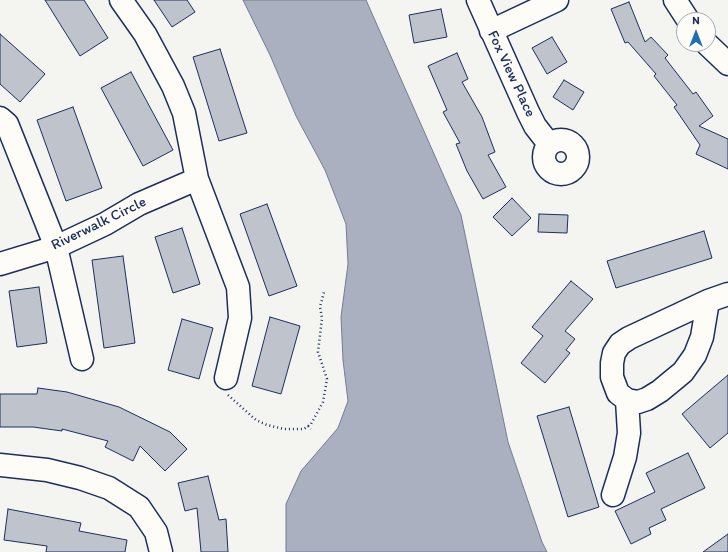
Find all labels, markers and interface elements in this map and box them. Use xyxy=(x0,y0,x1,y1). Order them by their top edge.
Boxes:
north arrow xyxy=(676,12,716,52)
text: N xyxy=(692,14,700,27)
street label: Fox View Place xyxy=(483,28,539,120)
street label: Riverwalk Circle xyxy=(49,193,149,255)

